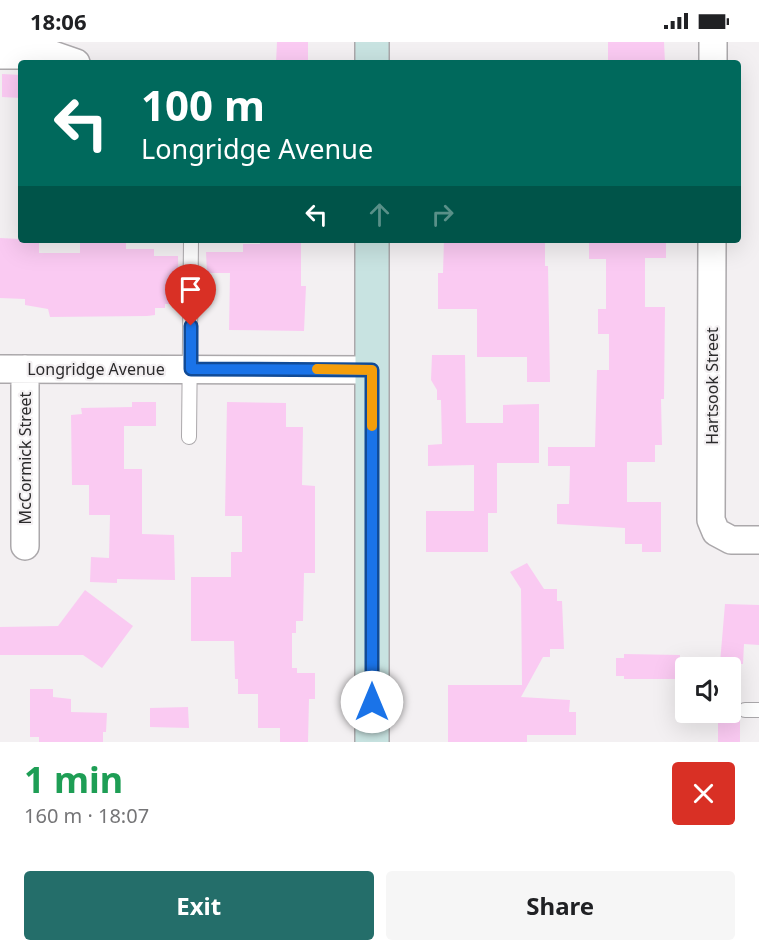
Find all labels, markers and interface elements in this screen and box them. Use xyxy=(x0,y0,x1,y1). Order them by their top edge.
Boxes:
text: 18:06 xyxy=(30,6,87,36)
text: 100 m xyxy=(141,76,265,133)
icon: left xyxy=(42,84,120,162)
text: Longridge Avenue xyxy=(141,130,373,167)
icon: left xyxy=(300,198,333,231)
icon: ahead xyxy=(363,198,396,231)
icon: right xyxy=(426,198,459,231)
pin xyxy=(165,264,216,326)
icon: arrive xyxy=(174,273,207,306)
street label: Hartsook Street xyxy=(701,327,723,445)
street label: Longridge Avenue xyxy=(27,358,165,380)
street label: McCormick Street xyxy=(14,391,36,524)
map controls xyxy=(675,657,741,723)
button: sound xyxy=(675,657,741,723)
position arrow xyxy=(340,670,404,734)
text: 1 min xyxy=(24,755,123,804)
button: close xyxy=(672,762,735,825)
text: 160 m · 18:07 xyxy=(24,802,149,829)
button: Exit xyxy=(24,871,374,940)
button: Share xyxy=(386,871,735,940)

